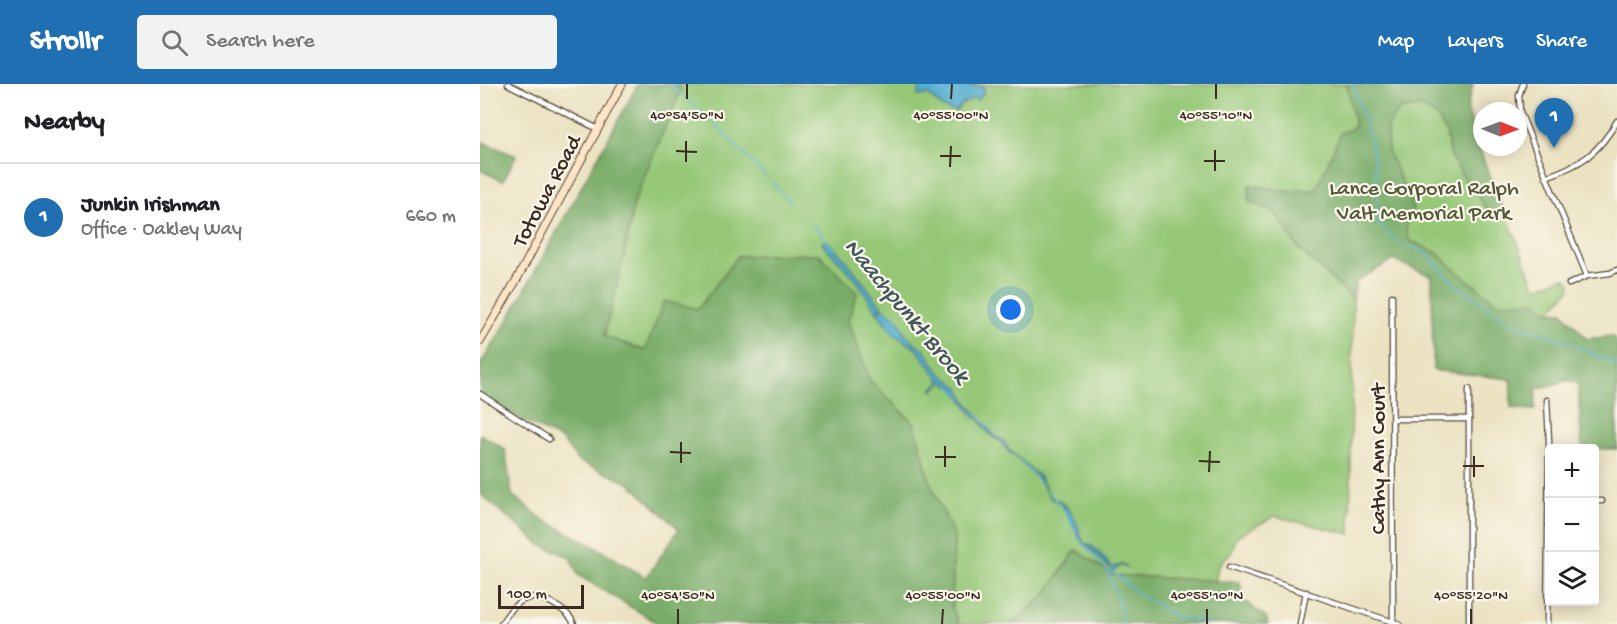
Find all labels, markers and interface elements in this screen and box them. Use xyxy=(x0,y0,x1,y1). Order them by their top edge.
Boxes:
search box xyxy=(137,15,557,69)
text: Strollr xyxy=(30,26,101,59)
icon: search xyxy=(158,26,191,59)
text: Search here xyxy=(206,29,315,55)
text: Map xyxy=(1378,30,1414,55)
text: Layers xyxy=(1447,30,1503,55)
text: Share xyxy=(1536,30,1587,55)
pin: 1 xyxy=(1534,98,1574,148)
north arrow xyxy=(1473,102,1527,156)
text: 40°54'50"N xyxy=(650,107,724,125)
text: 40°55'00"N xyxy=(913,107,989,125)
text: 40°55'10"N xyxy=(1180,107,1252,125)
text: Nearby xyxy=(24,108,105,139)
street label: Totowa Road xyxy=(507,130,590,254)
park label: Lance Corporal Ralph Valt Memorial Park xyxy=(1329,177,1519,228)
text: Junkin Irishman xyxy=(81,193,220,219)
text: 1 xyxy=(39,206,48,229)
text: 660 m xyxy=(405,206,456,229)
text: Office · Oakley Way xyxy=(81,219,242,242)
water label: Naachpunkt Brook xyxy=(836,234,976,392)
your location xyxy=(996,295,1025,324)
street label: Cathy Ann Court xyxy=(1367,382,1393,534)
map controls xyxy=(1545,444,1599,606)
button: + xyxy=(1545,444,1599,498)
button: − xyxy=(1545,498,1599,552)
button: layers xyxy=(1545,552,1599,606)
scale bar xyxy=(498,582,584,610)
text: 100 m xyxy=(507,586,547,605)
text: 40°54'50"N xyxy=(641,587,715,605)
text: 40°55'00"N xyxy=(905,587,981,605)
text: 40°55'10"N xyxy=(1171,587,1243,605)
text: 40°55'20"N xyxy=(1434,587,1508,605)

